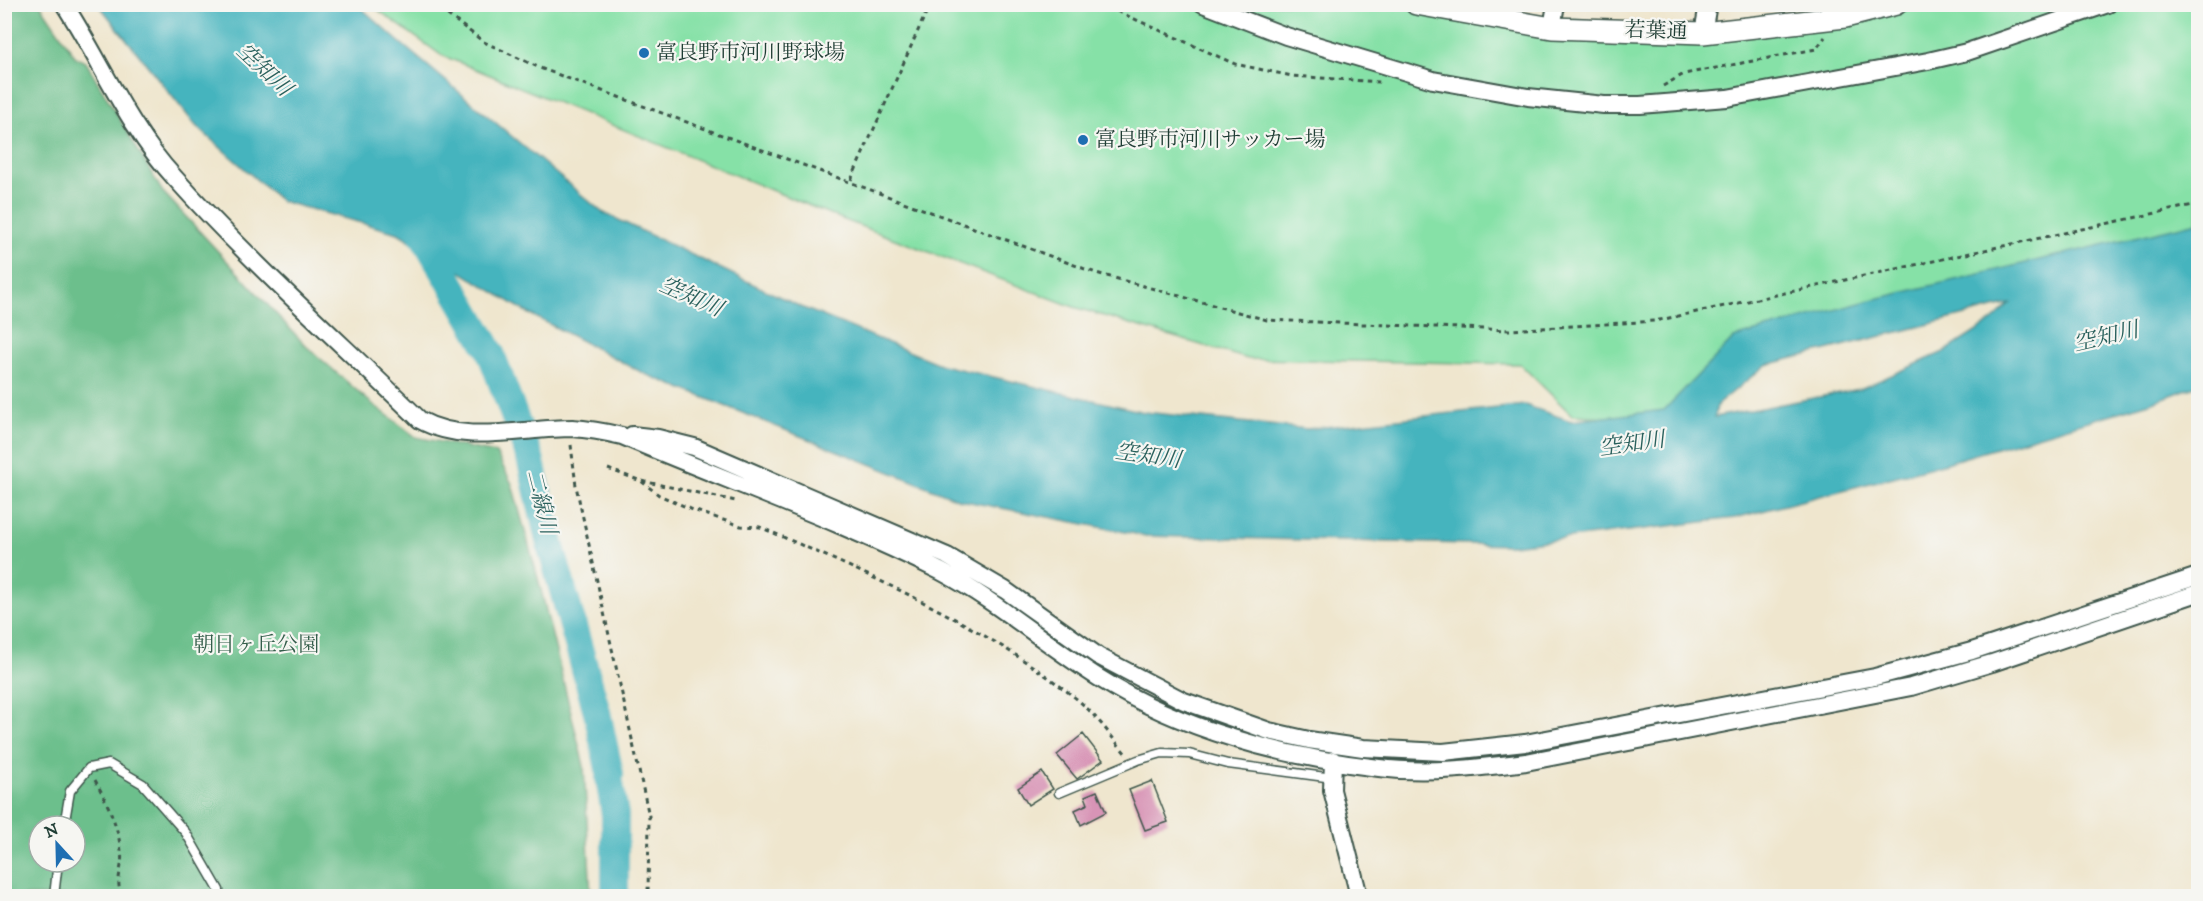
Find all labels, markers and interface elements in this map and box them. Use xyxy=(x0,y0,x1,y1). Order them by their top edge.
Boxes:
street label: 若葉通 xyxy=(1624,17,1688,45)
water label: 空知川 xyxy=(231,38,299,104)
place label: 富良野市河川野球場 xyxy=(656,40,845,66)
marker: 富良野市河川野球場 xyxy=(637,46,651,60)
place label: 富良野市河川サッカー場 xyxy=(1095,127,1326,153)
marker: 富良野市河川サッカー場 xyxy=(1076,133,1090,147)
water label: 空知川 xyxy=(655,271,728,324)
water label: 空知川 xyxy=(2071,316,2143,358)
water label: 空知川 xyxy=(1597,426,1669,462)
water label: 空知川 xyxy=(1113,438,1185,474)
water label: 二線川 xyxy=(520,467,563,539)
park label: 朝日ヶ丘公園 xyxy=(193,632,319,658)
north arrow xyxy=(27,814,87,874)
text: N xyxy=(42,819,62,843)

